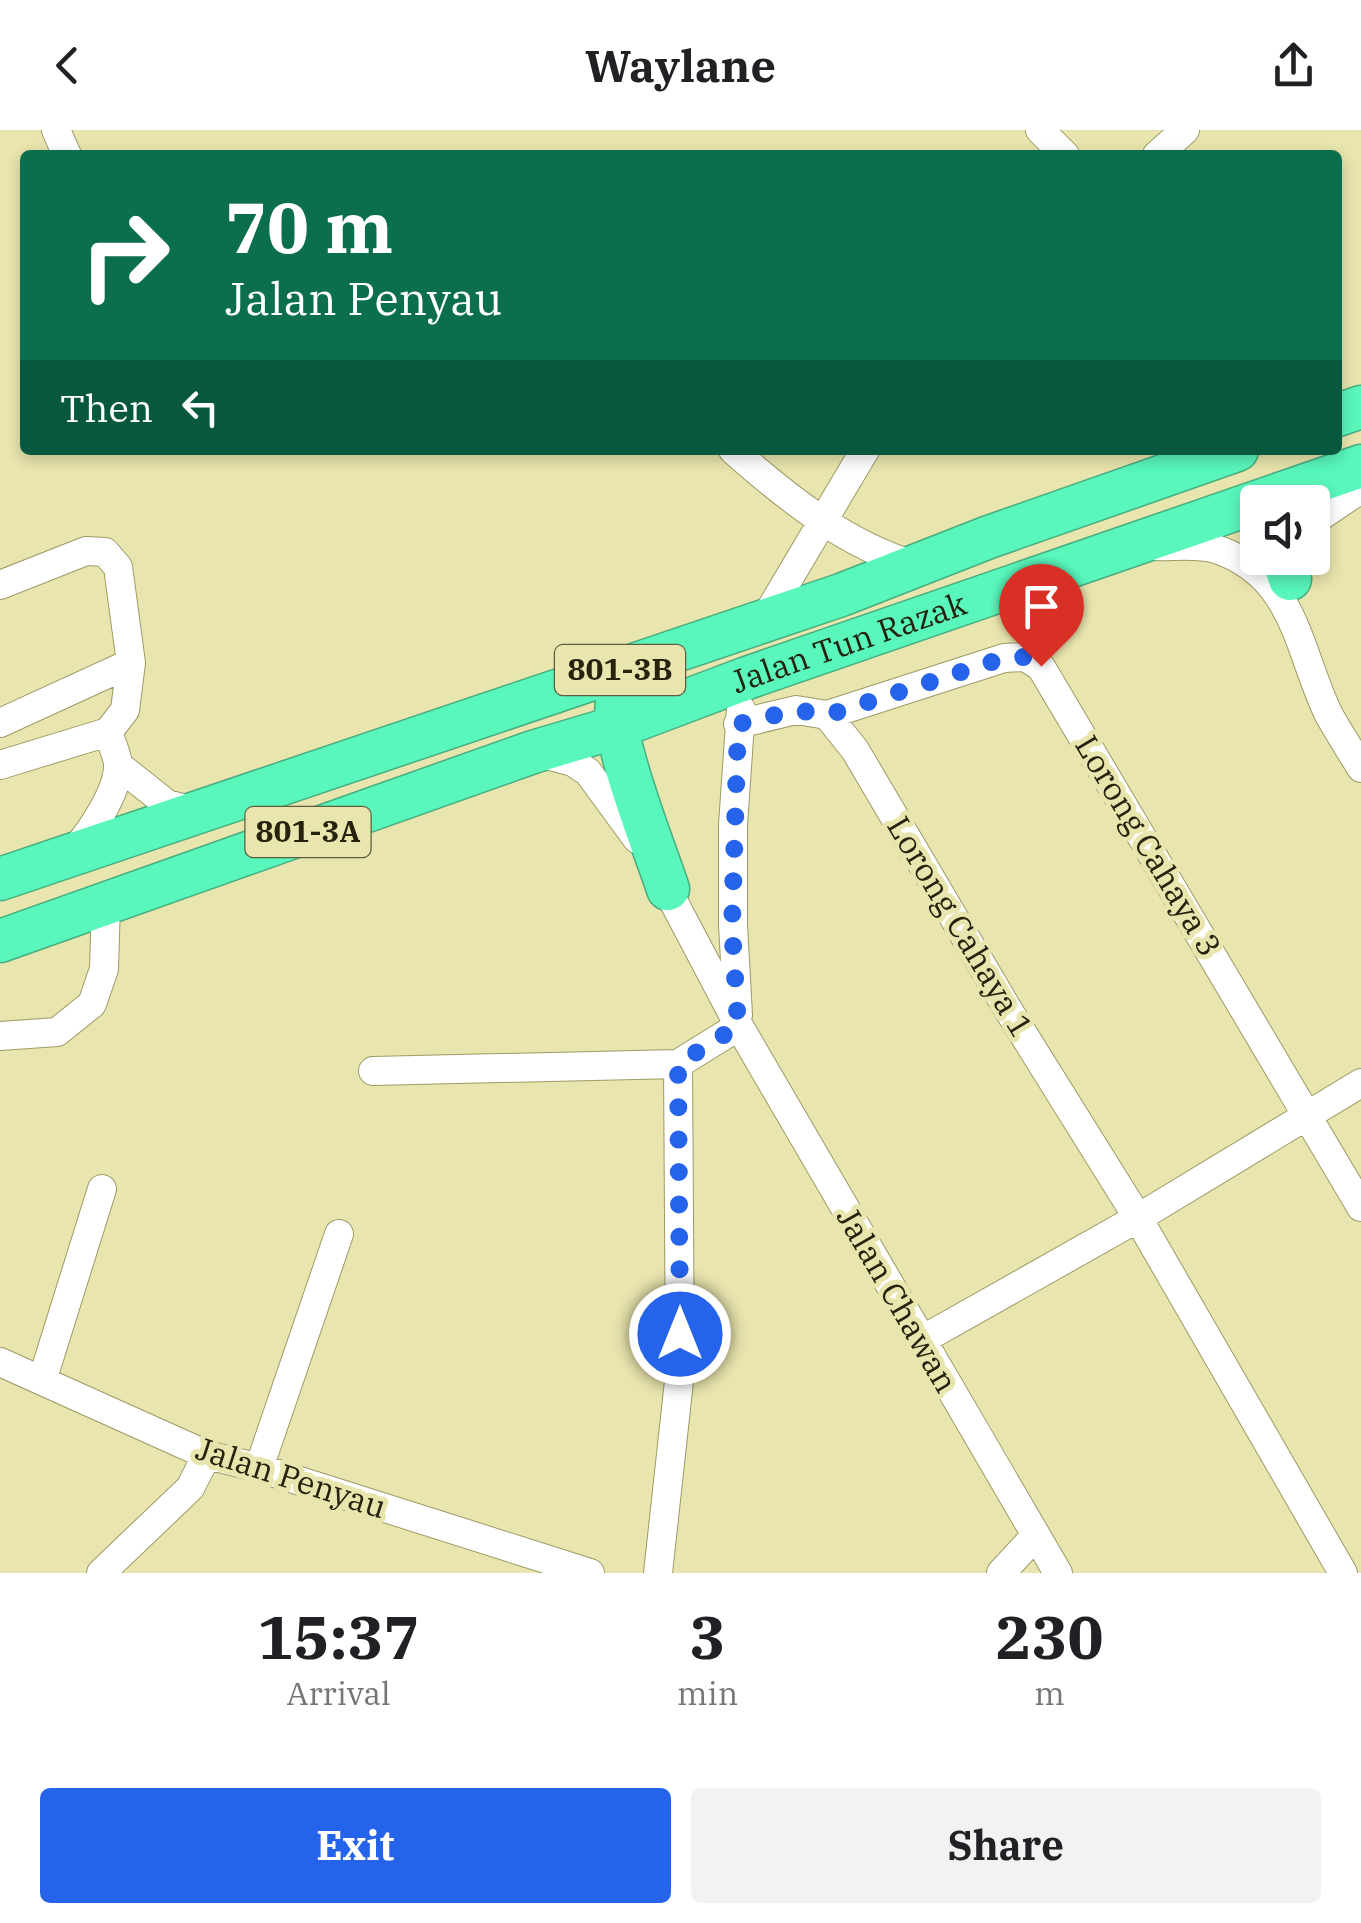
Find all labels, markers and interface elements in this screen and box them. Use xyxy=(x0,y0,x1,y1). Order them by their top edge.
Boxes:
text: Waylane xyxy=(585,36,776,94)
icon: back xyxy=(40,38,95,93)
icon: share xyxy=(1266,38,1321,93)
text: 70 m xyxy=(225,181,393,272)
icon: right xyxy=(60,190,190,320)
text: Jalan Penyau xyxy=(225,269,502,327)
icon: left xyxy=(173,380,228,435)
text: Then xyxy=(60,383,153,432)
map controls xyxy=(1240,485,1330,575)
button: sound xyxy=(1240,485,1330,575)
pin xyxy=(999,564,1084,667)
icon: arrive xyxy=(1014,579,1069,634)
street label: Jalan Tun Razak xyxy=(725,582,972,702)
road number: 801-3B xyxy=(555,645,685,695)
street label: Lorong Cahaya 3 xyxy=(1066,727,1231,964)
road number: 801-3A xyxy=(246,807,370,857)
street label: Lorong Cahaya 1 xyxy=(878,808,1043,1045)
street label: Jalan Chawan xyxy=(828,1199,968,1400)
position arrow xyxy=(628,1282,732,1386)
street label: Jalan Penyau xyxy=(191,1427,392,1527)
text: 15:37 xyxy=(257,1597,420,1676)
text: 3 xyxy=(690,1597,726,1676)
text: 230 xyxy=(996,1597,1104,1676)
text: Arrival xyxy=(286,1672,391,1714)
text: min xyxy=(677,1672,738,1714)
text: m xyxy=(1034,1672,1065,1714)
button: Exit xyxy=(40,1788,671,1903)
button: Share xyxy=(691,1788,1321,1903)

